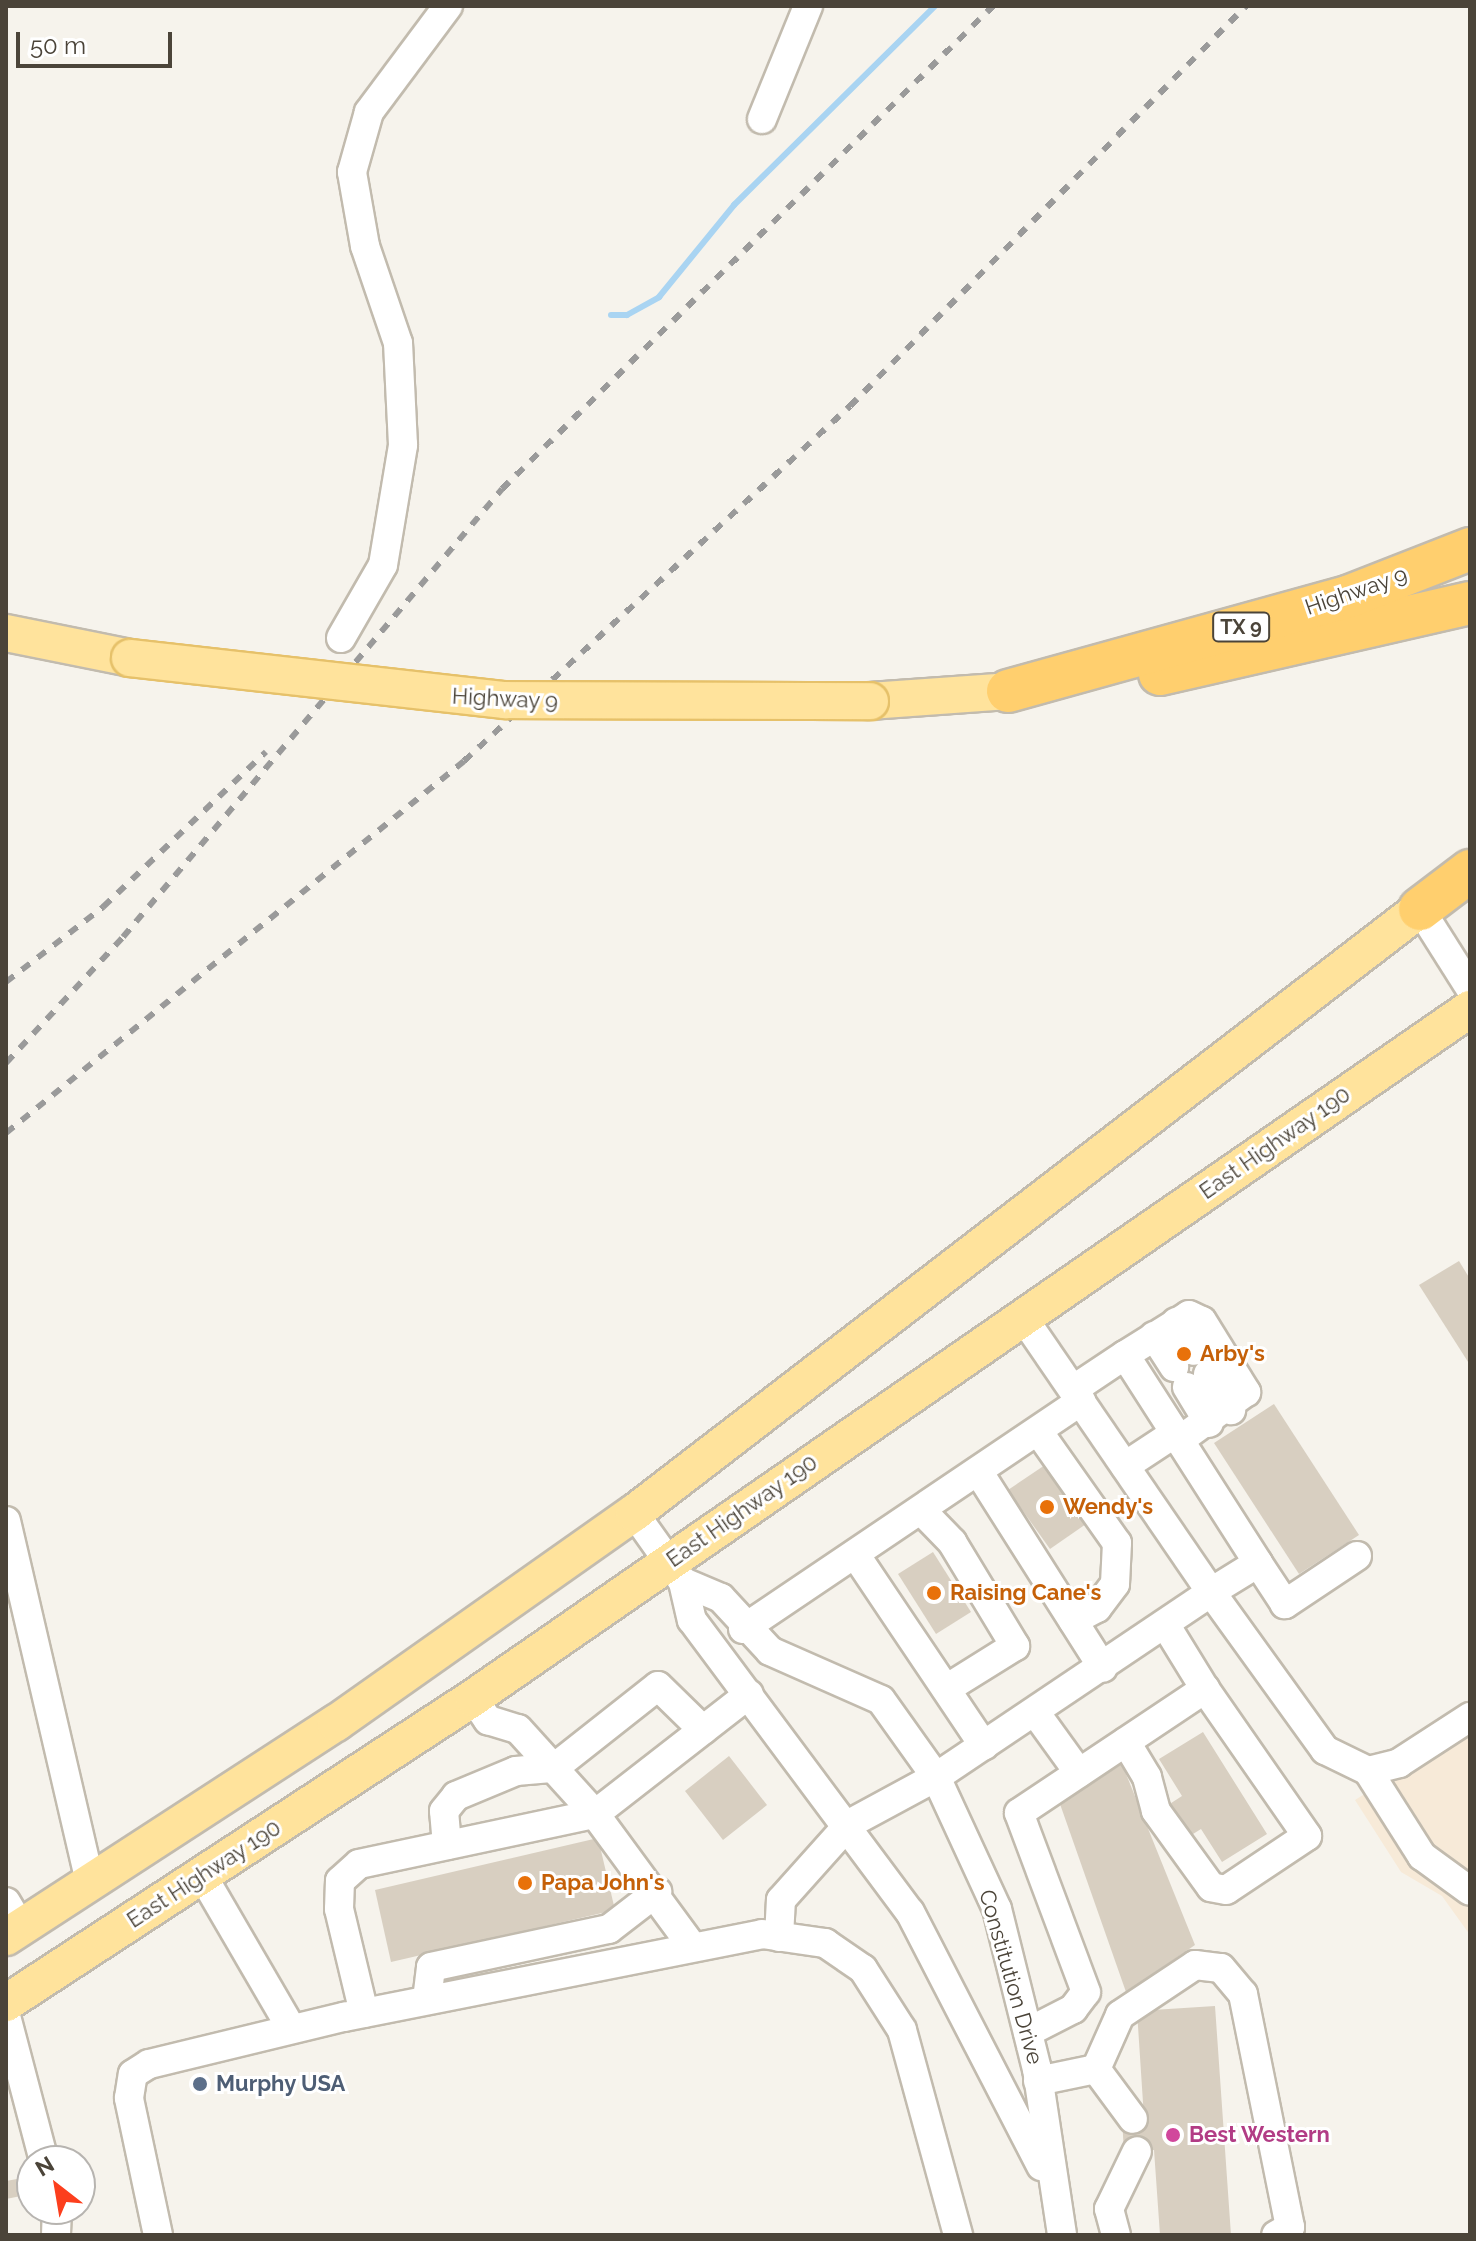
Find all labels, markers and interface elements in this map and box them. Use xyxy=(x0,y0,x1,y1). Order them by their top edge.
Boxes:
scale bar xyxy=(20,16,176,66)
text: 50 m xyxy=(30,31,86,60)
street label: Highway 9 xyxy=(1301,561,1411,621)
road number: TX 9 xyxy=(1211,611,1271,643)
street label: Highway 9 xyxy=(451,683,559,715)
street label: East Highway 190 xyxy=(1194,1081,1356,1205)
place label: Arby's xyxy=(1200,1341,1265,1367)
marker: Arby's xyxy=(1175,1345,1193,1363)
street label: East Highway 190 xyxy=(661,1449,823,1573)
place label: Wendy's xyxy=(1063,1494,1153,1520)
marker: Wendy's xyxy=(1038,1498,1056,1516)
place label: Raising Cane's xyxy=(950,1580,1101,1606)
marker: Raising Cane's xyxy=(925,1584,943,1602)
street label: East Highway 190 xyxy=(122,1814,286,1934)
place label: Papa John's xyxy=(541,1870,665,1896)
marker: Papa John's xyxy=(516,1874,534,1892)
street label: Constitution Drive xyxy=(973,1887,1049,2067)
place label: Murphy USA xyxy=(216,2071,346,2097)
marker: Murphy USA xyxy=(191,2075,209,2093)
place label: Best Western xyxy=(1189,2122,1331,2148)
marker: Best Western xyxy=(1164,2126,1182,2144)
north arrow xyxy=(16,2145,96,2225)
text: N xyxy=(31,2151,59,2182)

